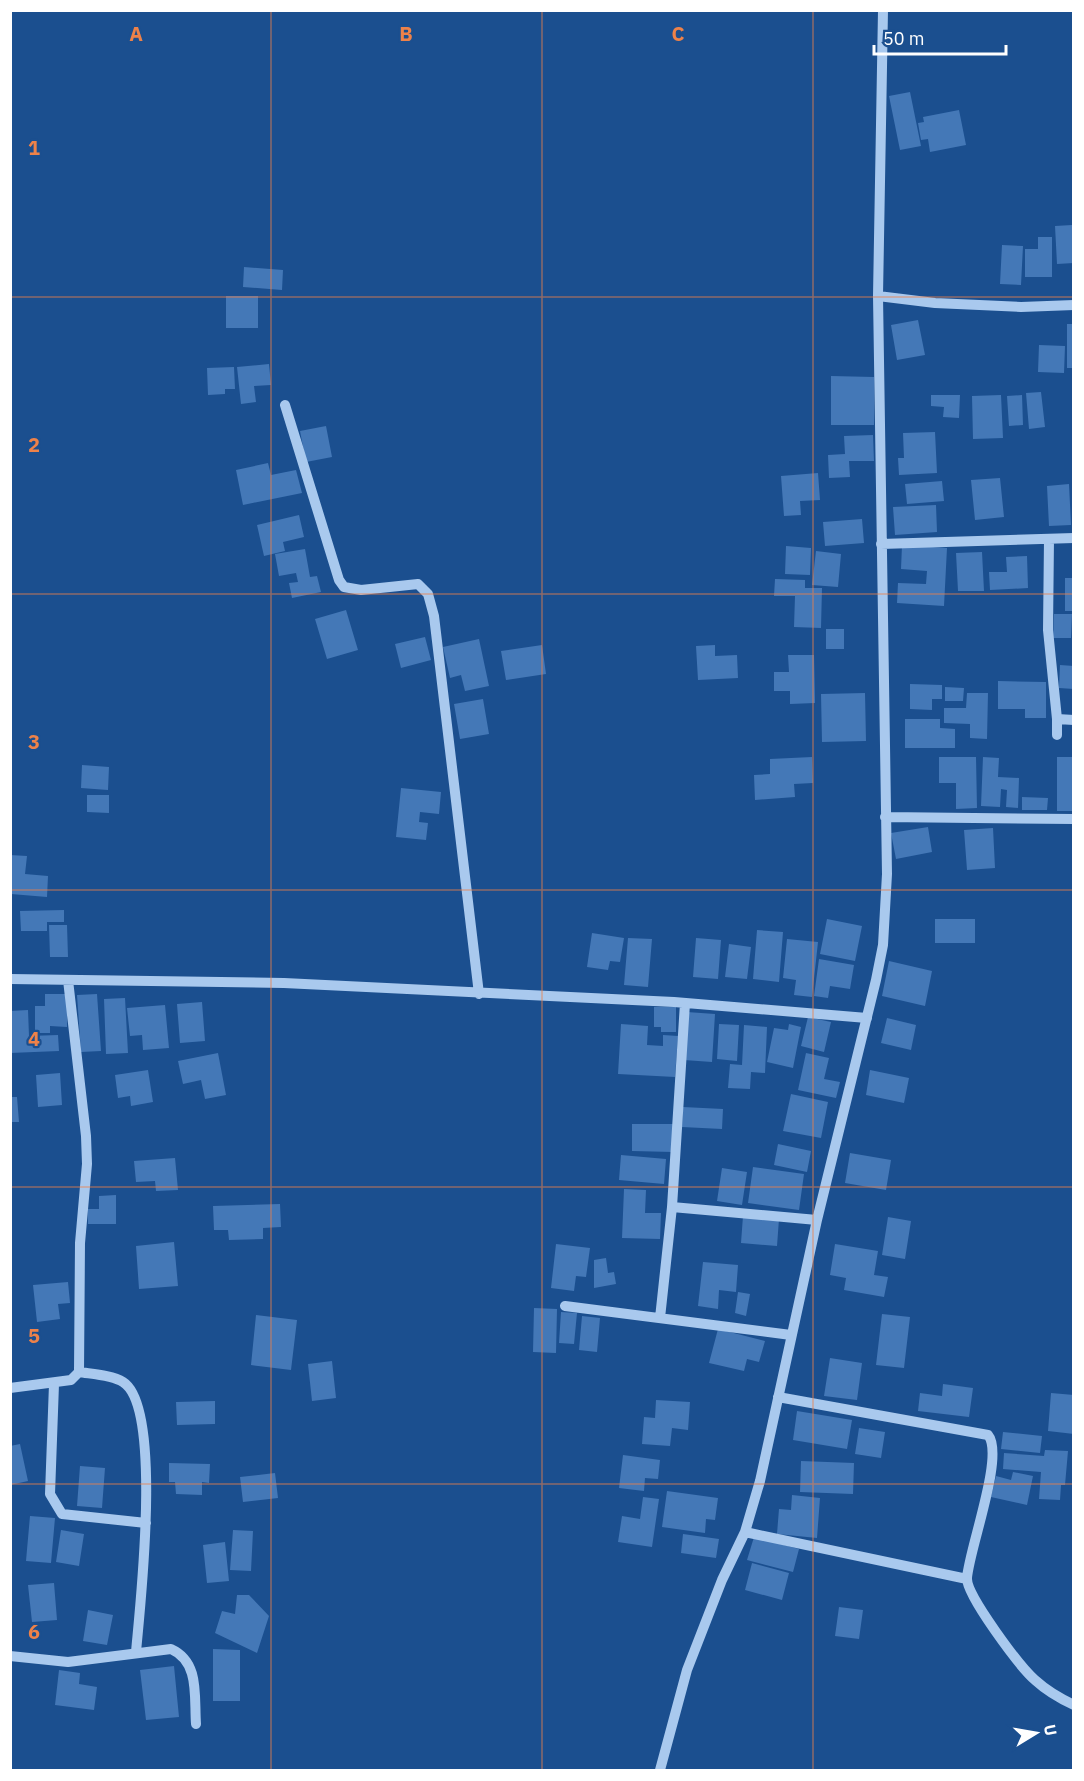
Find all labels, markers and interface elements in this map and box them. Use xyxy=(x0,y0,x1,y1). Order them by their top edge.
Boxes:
scale bar xyxy=(874,18,1006,56)
text: A xyxy=(129,20,143,47)
text: B xyxy=(399,20,413,47)
text: C xyxy=(671,20,685,47)
text: 50 m xyxy=(883,27,925,50)
text: 1 xyxy=(28,134,40,161)
text: 2 xyxy=(28,431,40,458)
text: 3 xyxy=(28,728,40,755)
text: 4 xyxy=(28,1025,40,1052)
text: 5 xyxy=(28,1322,40,1349)
text: 6 xyxy=(28,1618,40,1645)
north arrow xyxy=(1006,1703,1066,1763)
text: U xyxy=(1040,1723,1062,1737)

